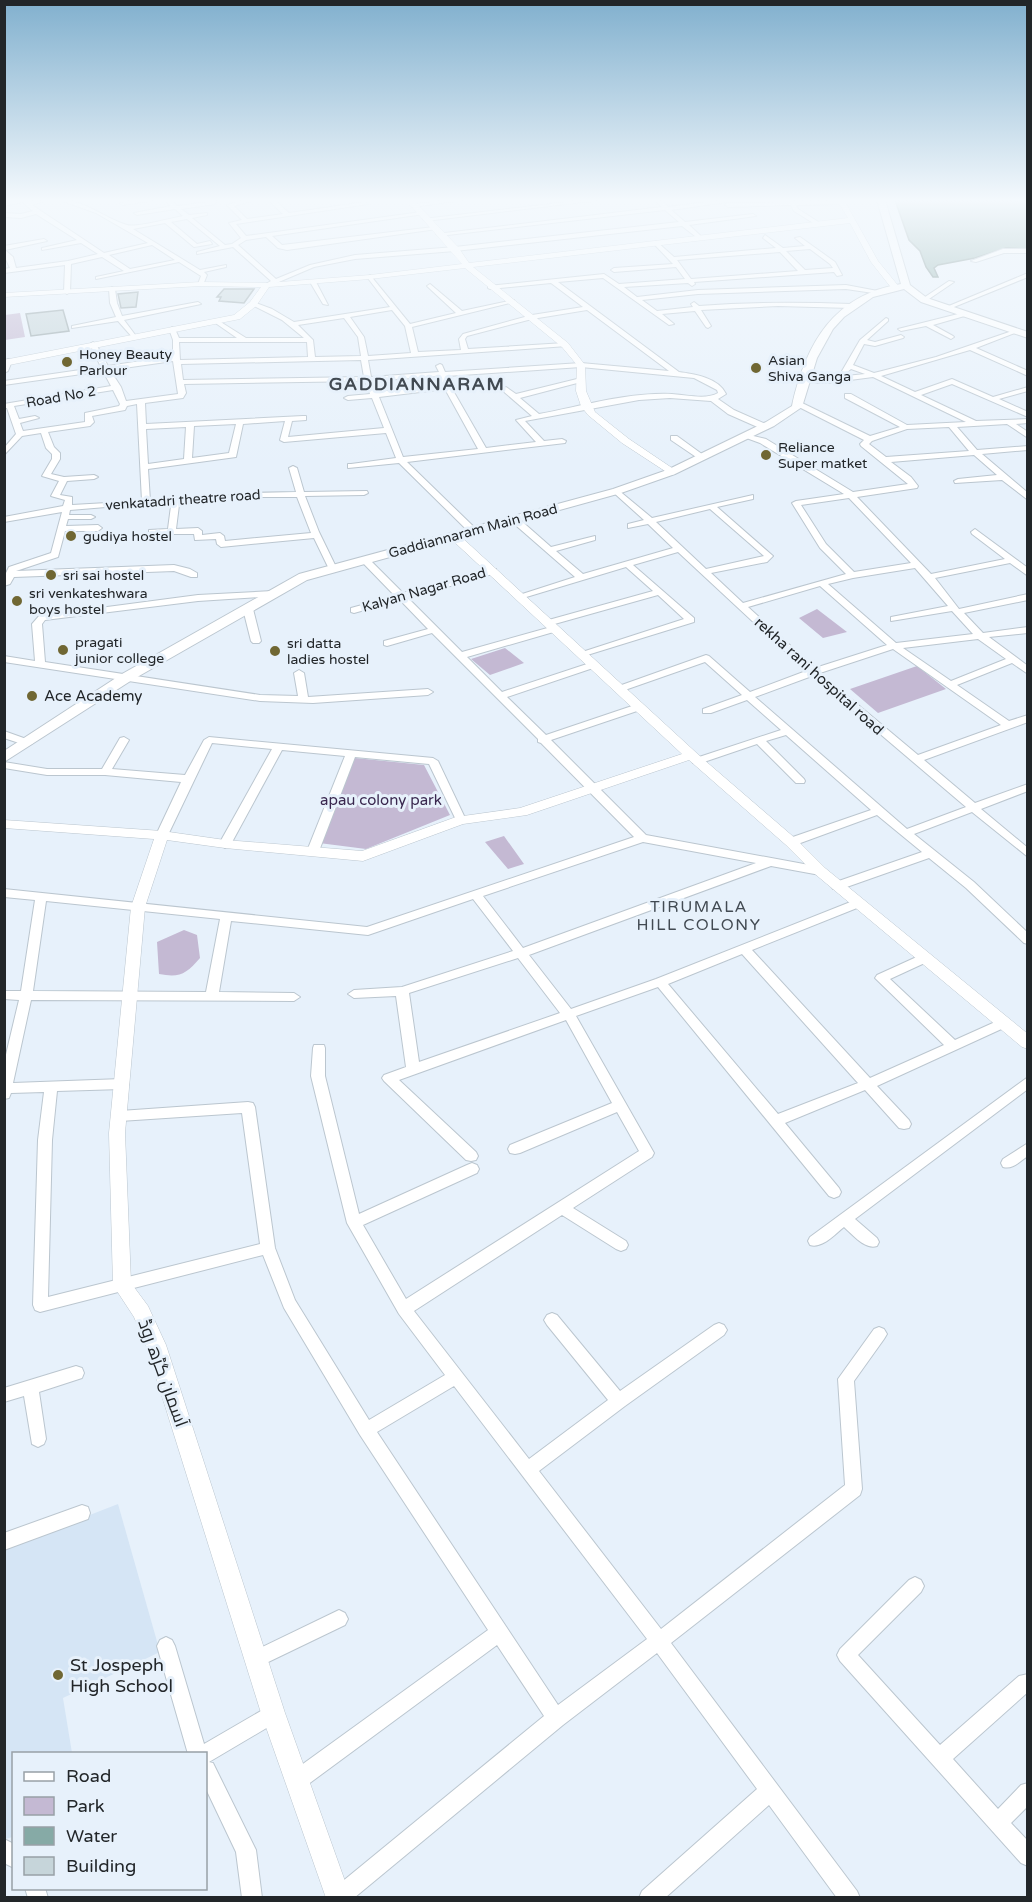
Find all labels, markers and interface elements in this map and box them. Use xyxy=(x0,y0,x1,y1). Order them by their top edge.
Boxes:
place label: Honey Beauty Parlour xyxy=(79,346,173,379)
place label: Asian Shiva Ganga xyxy=(768,352,851,385)
marker: Honey Beauty Parlour xyxy=(60,355,74,369)
marker: Asian Shiva Ganga xyxy=(749,361,763,375)
district label: GADDIANNARAM xyxy=(329,373,505,395)
street label: Road No 2 xyxy=(25,382,97,412)
place label: Reliance Super matket xyxy=(778,439,868,472)
marker: Reliance Super matket xyxy=(759,448,773,462)
street label: venkatadri theatre road xyxy=(105,486,261,514)
street label: Gaddiannaram Main Road xyxy=(387,500,559,562)
place label: gudiya hostel xyxy=(83,528,172,545)
marker: gudiya hostel xyxy=(64,529,78,543)
street label: Kalyan Nagar Road xyxy=(360,564,488,616)
place label: sri sai hostel xyxy=(63,567,144,584)
marker: sri sai hostel xyxy=(44,568,58,582)
place label: sri venkateshwara boys hostel xyxy=(29,585,148,618)
marker: sri venkateshwara boys hostel xyxy=(10,594,24,608)
street label: rekha rani hospital road xyxy=(751,613,887,739)
place label: pragati junior college xyxy=(74,634,164,667)
place label: sri datta ladies hostel xyxy=(287,635,369,668)
marker: pragati junior college xyxy=(56,643,70,657)
marker: sri datta ladies hostel xyxy=(268,644,282,658)
place label: Ace Academy xyxy=(44,687,142,705)
marker: Ace Academy xyxy=(25,689,39,703)
park label: apau colony park xyxy=(320,791,442,809)
district label: TIRUMALA HILL COLONY xyxy=(637,897,761,935)
street label: آسمان گڑھ روڈ xyxy=(133,1316,193,1430)
place label: St Jospeph High School xyxy=(70,1654,173,1697)
marker: St Jospeph High School xyxy=(51,1668,65,1682)
legend xyxy=(12,1752,207,1890)
text: Road xyxy=(66,1765,111,1787)
text: Park xyxy=(66,1795,105,1817)
text: Water xyxy=(66,1825,117,1847)
text: Building xyxy=(66,1855,136,1877)

